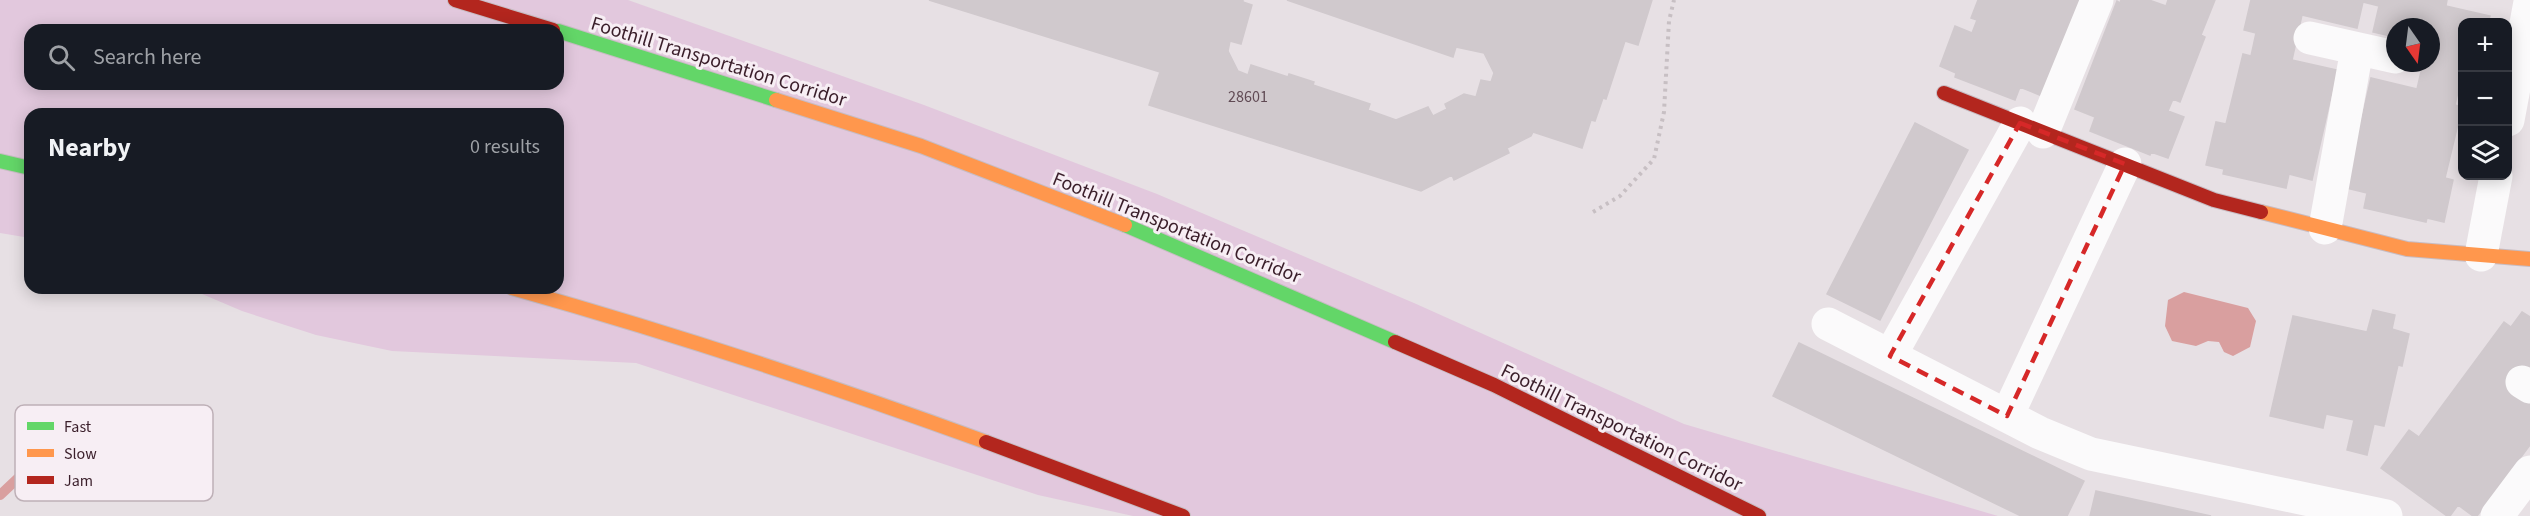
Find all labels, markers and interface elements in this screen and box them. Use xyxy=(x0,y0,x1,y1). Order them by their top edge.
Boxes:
street label: Foothill Transportation Corridor xyxy=(588,10,850,114)
north arrow xyxy=(2386,18,2440,72)
map controls xyxy=(2458,18,2512,180)
button: + xyxy=(2458,18,2512,72)
search box xyxy=(24,24,564,90)
icon: search xyxy=(45,41,78,74)
text: Search here xyxy=(93,41,201,73)
button: − xyxy=(2458,72,2512,126)
house number: 28601 xyxy=(1228,86,1268,108)
button: layers xyxy=(2458,126,2512,180)
text: Nearby xyxy=(48,129,131,166)
text: 0 results xyxy=(470,133,540,161)
street label: Foothill Transportation Corridor xyxy=(1048,165,1305,291)
street label: Foothill Transportation Corridor xyxy=(1496,357,1747,499)
legend xyxy=(15,405,213,501)
text: Fast xyxy=(64,416,92,438)
text: Slow xyxy=(64,443,97,465)
text: Jam xyxy=(64,470,93,492)

